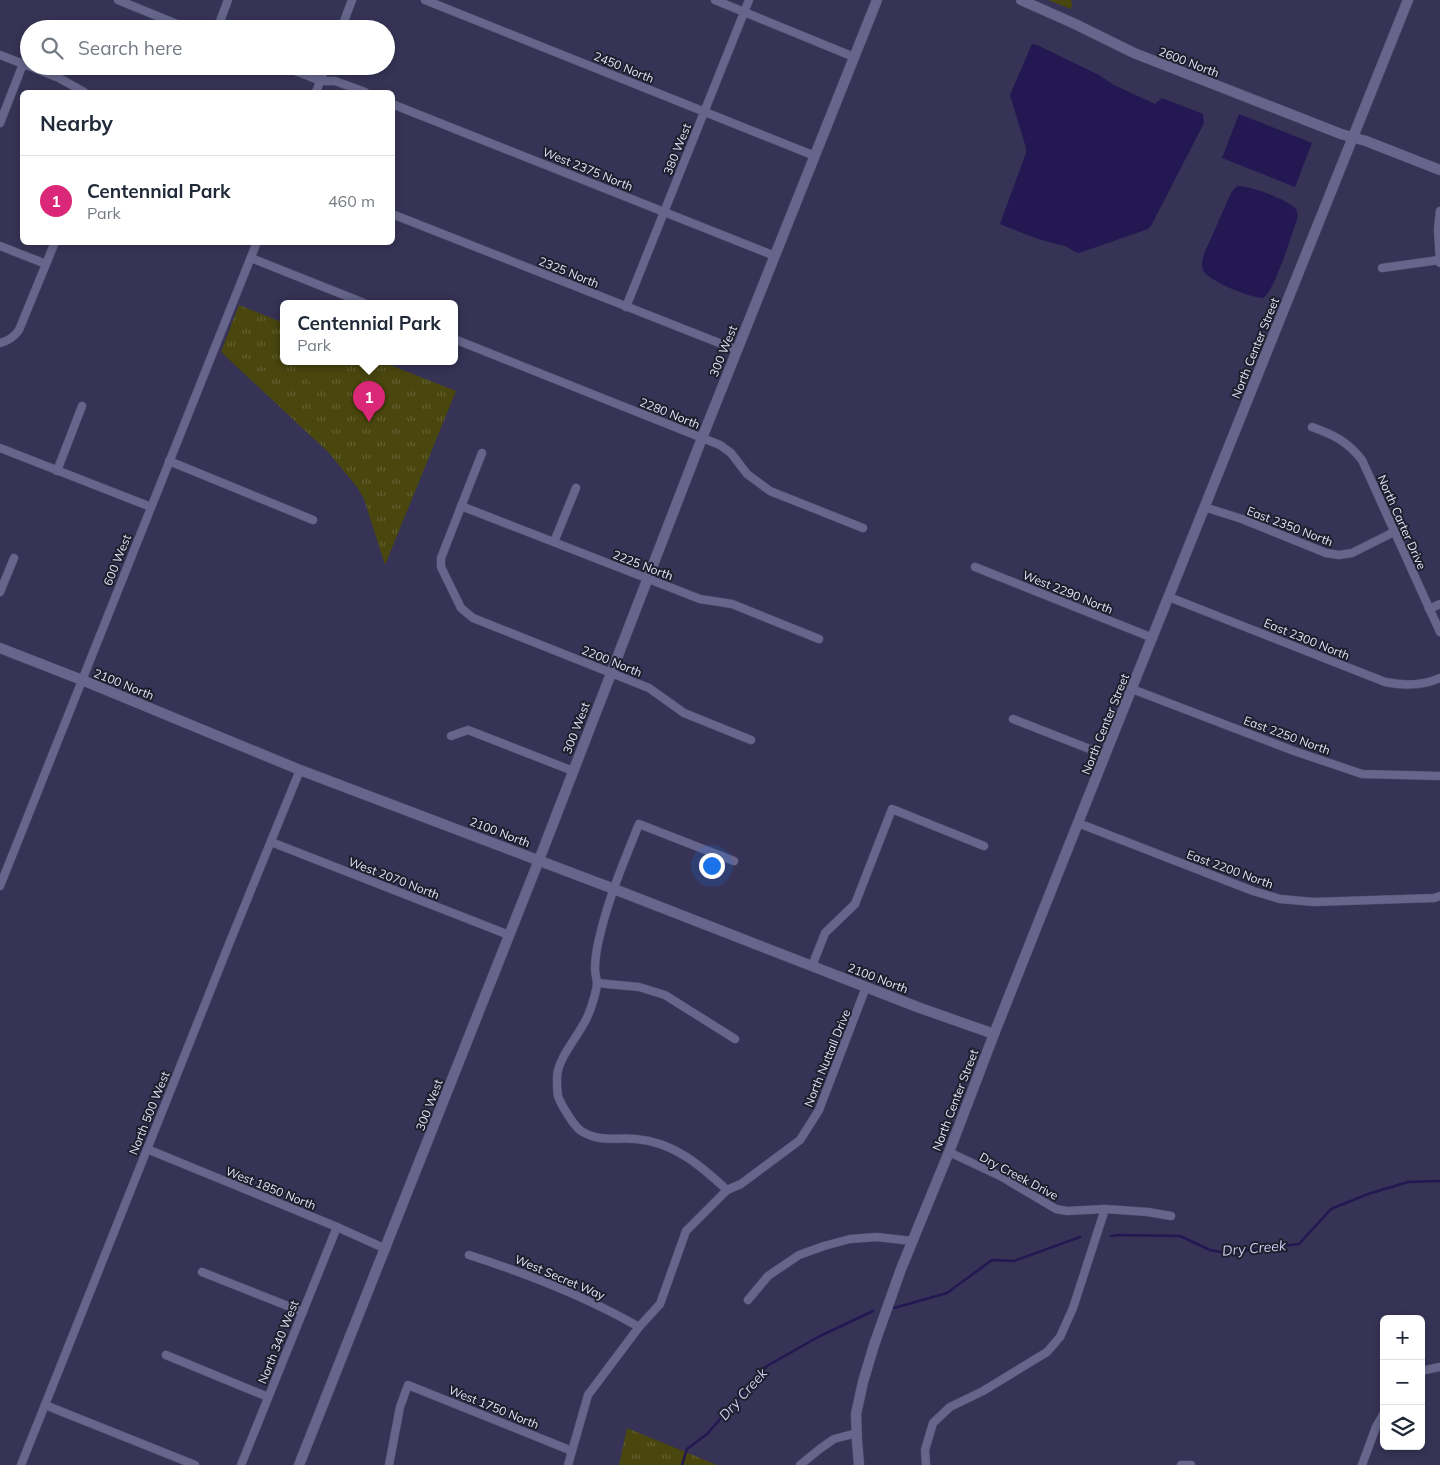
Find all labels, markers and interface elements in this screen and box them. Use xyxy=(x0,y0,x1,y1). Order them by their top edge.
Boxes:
search box xyxy=(20,20,395,75)
icon: search xyxy=(38,34,66,62)
text: Search here xyxy=(78,36,182,60)
street label: 2600 North xyxy=(1157,44,1221,80)
street label: 2450 North xyxy=(592,48,656,86)
text: Nearby xyxy=(40,110,113,136)
street label: 380 West xyxy=(660,121,694,177)
street label: West 2375 North xyxy=(541,144,635,194)
text: Centennial Park xyxy=(87,179,231,203)
text: 1 xyxy=(51,191,61,211)
text: 460 m xyxy=(328,191,375,211)
text: Park xyxy=(87,203,121,223)
street label: 2325 North xyxy=(537,253,601,291)
street label: North Center Street xyxy=(1228,295,1282,401)
popup xyxy=(280,300,458,365)
text: Centennial Park xyxy=(297,311,441,335)
street label: 300 West xyxy=(706,323,740,379)
text: Park xyxy=(297,335,331,355)
pin: 1 xyxy=(353,381,385,422)
street label: 2280 North xyxy=(638,394,702,432)
street label: North Carter Drive xyxy=(1374,472,1430,572)
street label: East 2350 North xyxy=(1245,503,1335,549)
street label: 600 West xyxy=(100,532,134,588)
street label: 2225 North xyxy=(611,547,675,583)
street label: West 2290 North xyxy=(1021,567,1115,617)
street label: East 2300 North xyxy=(1262,615,1352,663)
street label: 2200 North xyxy=(580,642,644,680)
street label: 2100 North xyxy=(92,665,156,703)
street label: North Center Street xyxy=(1078,671,1132,777)
street label: 300 West xyxy=(559,700,593,756)
street label: East 2250 North xyxy=(1242,712,1332,758)
street label: 2100 North xyxy=(468,814,532,850)
street label: East 2200 North xyxy=(1185,846,1275,892)
your location xyxy=(699,853,725,879)
street label: West 2070 North xyxy=(346,854,442,902)
street label: 2100 North xyxy=(846,960,910,996)
street label: North Nuttall Drive xyxy=(801,1007,853,1109)
street label: North Center Street xyxy=(929,1047,981,1153)
street label: North 500 West xyxy=(125,1069,173,1157)
street label: 300 West xyxy=(412,1077,446,1133)
street label: Dry Creek Drive xyxy=(977,1149,1061,1203)
street label: West 1850 North xyxy=(224,1163,318,1213)
water label: Dry Creek xyxy=(1221,1236,1287,1260)
street label: West Secret Way xyxy=(513,1251,608,1303)
street label: North 340 West xyxy=(254,1298,302,1386)
map controls xyxy=(1380,1315,1425,1450)
button: + xyxy=(1380,1315,1425,1360)
button: − xyxy=(1380,1360,1425,1405)
water label: Dry Creek xyxy=(715,1364,772,1424)
street label: West 1750 North xyxy=(447,1382,541,1432)
button: layers xyxy=(1380,1405,1425,1450)

